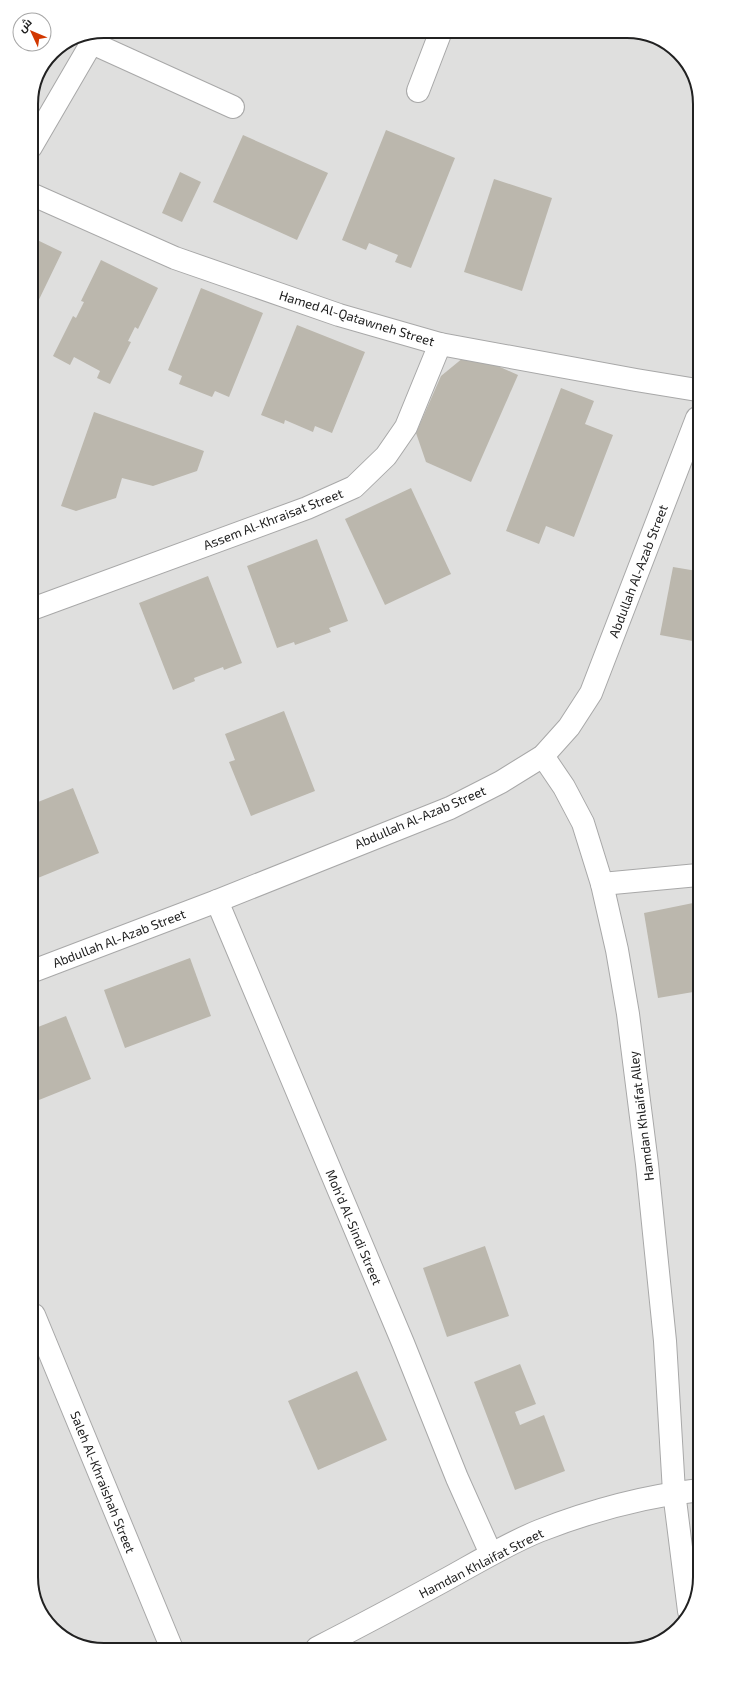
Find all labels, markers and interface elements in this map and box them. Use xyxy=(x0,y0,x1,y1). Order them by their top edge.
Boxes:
north arrow xyxy=(12,12,52,52)
text: ش xyxy=(15,15,35,35)
street label: Hamed Al-Qatawneh Street xyxy=(277,287,437,349)
street label: Assem Al-Khraisat Street xyxy=(201,485,345,553)
street label: Abdullah Al-Azab Street xyxy=(605,502,671,640)
street label: Abdullah Al-Azab Street xyxy=(352,782,488,852)
street label: Abdullah Al-Azab Street xyxy=(50,905,188,971)
street label: Hamdan Khlaifat Alley xyxy=(625,1050,657,1182)
street label: Moh'd Al-Sindi Street xyxy=(322,1167,386,1287)
street label: Saleh Al-Khraishah Street xyxy=(67,1409,139,1555)
street label: Hamdan Khlaifat Street xyxy=(416,1525,546,1601)

